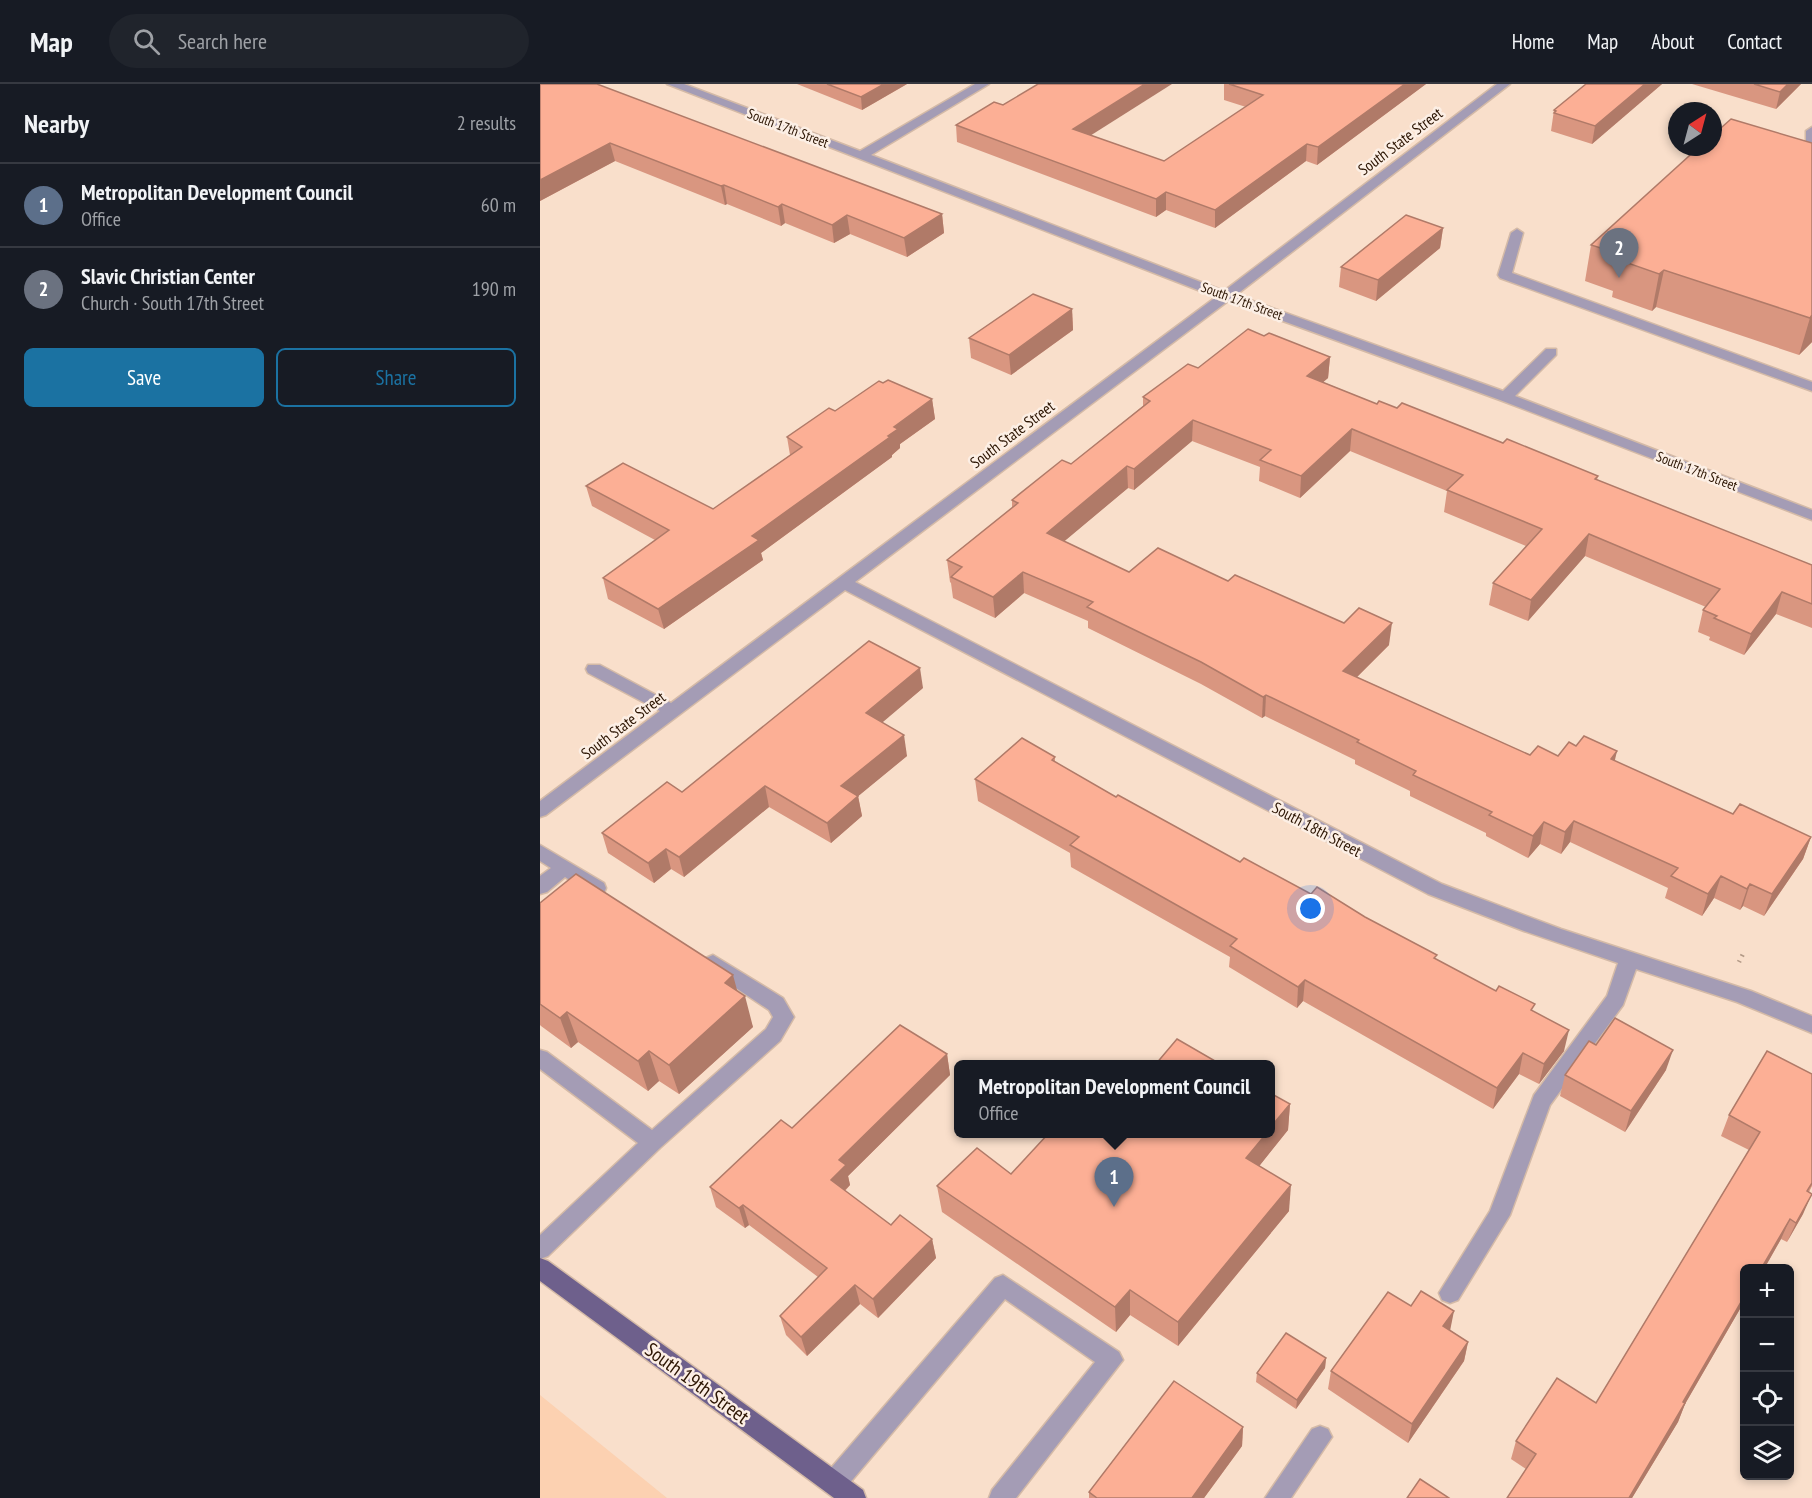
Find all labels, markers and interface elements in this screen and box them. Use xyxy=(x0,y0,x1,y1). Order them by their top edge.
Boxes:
search box xyxy=(109,14,529,68)
text: Map xyxy=(30,23,73,60)
icon: search xyxy=(130,25,163,58)
text: Search here xyxy=(178,27,267,55)
text: Home xyxy=(1512,28,1554,55)
text: Map xyxy=(1587,28,1618,55)
text: About xyxy=(1651,28,1694,55)
text: Contact xyxy=(1727,28,1782,55)
street label: South State Street xyxy=(1354,102,1447,179)
north arrow xyxy=(1668,102,1722,156)
street label: South 17th Street xyxy=(745,104,831,152)
text: Nearby xyxy=(24,107,89,140)
text: 2 results xyxy=(457,110,516,136)
text: Metropolitan Development Council xyxy=(81,178,353,206)
text: 1 xyxy=(39,192,48,218)
text: 60 m xyxy=(481,192,516,218)
text: Office xyxy=(81,206,121,232)
pin: 2 xyxy=(1600,228,1638,278)
text: Slavic Christian Center xyxy=(81,262,255,290)
text: 2 xyxy=(39,276,48,302)
text: 190 m xyxy=(472,276,516,302)
street label: South 17th Street xyxy=(1199,278,1285,324)
text: Church · South 17th Street xyxy=(81,290,264,316)
button: Save xyxy=(24,348,264,407)
button: Share xyxy=(276,348,516,407)
street label: South State Street xyxy=(966,395,1059,472)
street label: South 17th Street xyxy=(1654,447,1740,495)
street label: South State Street xyxy=(577,686,670,763)
street label: South 18th Street xyxy=(1269,797,1365,861)
your location xyxy=(1296,894,1325,923)
popup xyxy=(954,1060,1275,1138)
text: Metropolitan Development Council xyxy=(979,1072,1250,1100)
text: Office xyxy=(979,1100,1018,1126)
pin: 1 xyxy=(1094,1158,1134,1207)
map controls xyxy=(1740,1264,1794,1480)
button: + xyxy=(1740,1264,1794,1318)
button: − xyxy=(1740,1318,1794,1372)
street label: South 19th Street xyxy=(640,1337,755,1430)
button: locate xyxy=(1740,1372,1794,1426)
button: layers xyxy=(1740,1426,1794,1480)

